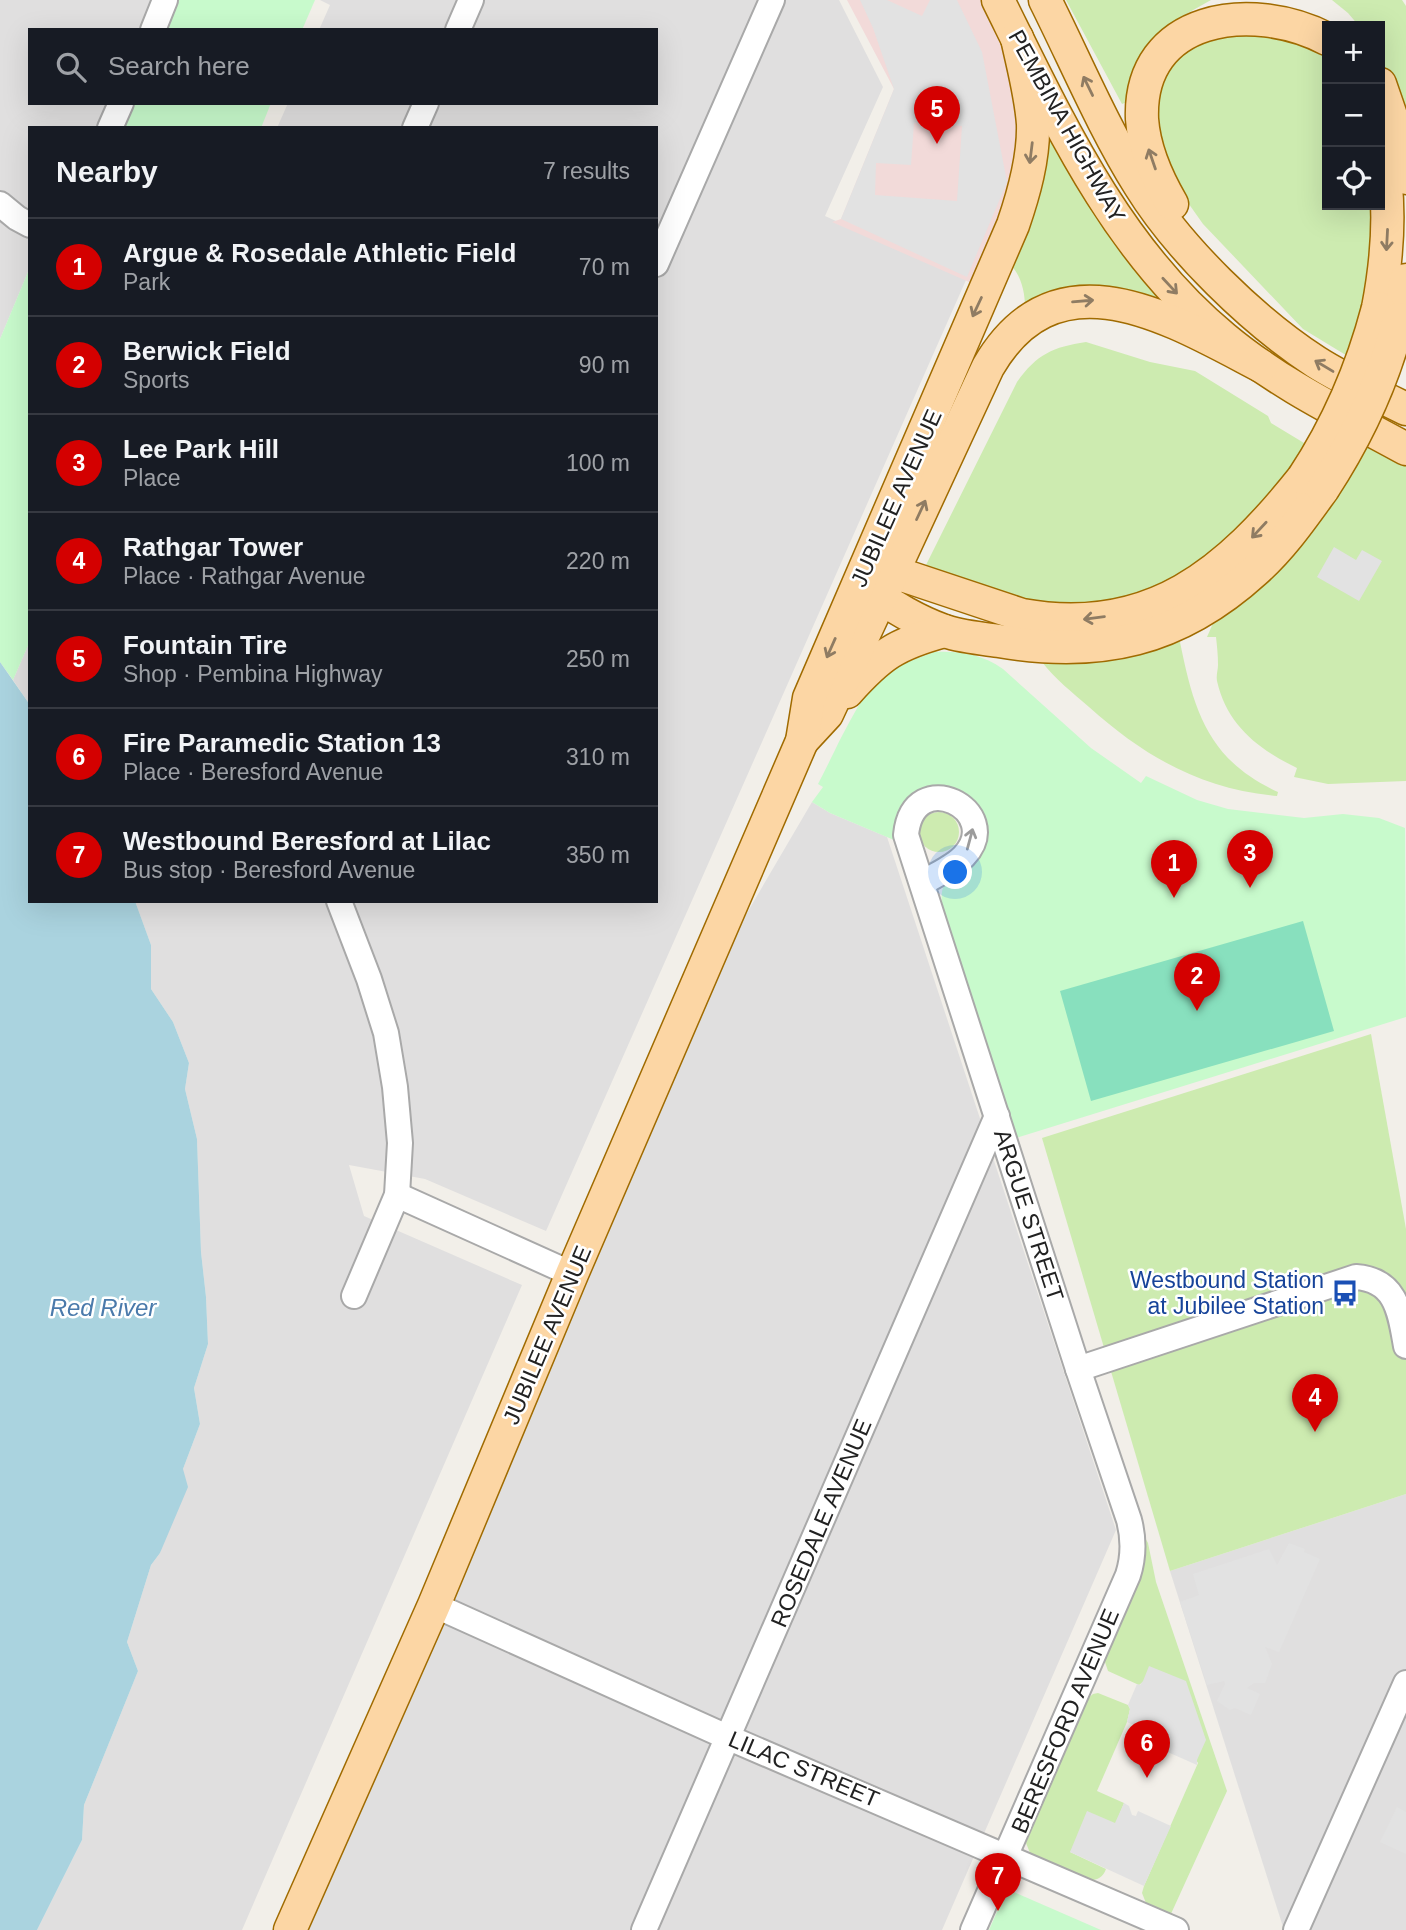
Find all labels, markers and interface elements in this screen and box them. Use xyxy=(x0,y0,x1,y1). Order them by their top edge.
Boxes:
map controls xyxy=(1322,21,1385,210)
button: + xyxy=(1322,21,1385,84)
street label: PEMBINA HIGHWAY xyxy=(1003,25,1131,227)
search box xyxy=(28,28,658,105)
icon: search xyxy=(52,48,90,86)
text: Search here xyxy=(108,51,250,81)
one-way arrow xyxy=(1080,76,1094,97)
button: − xyxy=(1322,84,1385,147)
pin: 5 xyxy=(914,86,960,144)
one-way arrow xyxy=(1024,142,1037,164)
button: locate xyxy=(1322,147,1385,210)
one-way arrow xyxy=(1145,149,1157,171)
text: Nearby xyxy=(56,155,158,188)
text: 7 results xyxy=(543,158,630,184)
one-way arrow xyxy=(1380,228,1393,251)
text: Argue & Rosedale Athletic Field xyxy=(123,238,516,268)
text: 1 xyxy=(73,254,85,280)
text: 70 m xyxy=(579,254,630,280)
text: Park xyxy=(123,269,170,295)
one-way arrow xyxy=(1162,277,1179,294)
one-way arrow xyxy=(1071,294,1094,307)
one-way arrow xyxy=(969,296,983,317)
text: Berwick Field xyxy=(123,336,291,366)
text: 2 xyxy=(73,352,85,378)
text: 90 m xyxy=(579,352,630,378)
one-way arrow xyxy=(1314,359,1334,373)
text: Sports xyxy=(123,367,189,393)
street label: JUBILEE AVENUE xyxy=(845,405,947,591)
text: Lee Park Hill xyxy=(123,434,279,464)
text: 3 xyxy=(73,450,85,476)
text: 100 m xyxy=(566,450,630,476)
text: Place xyxy=(123,465,181,491)
one-way arrow xyxy=(915,500,928,522)
one-way arrow xyxy=(1251,521,1268,538)
text: Rathgar Tower xyxy=(123,532,303,562)
text: 4 xyxy=(73,548,85,574)
text: 220 m xyxy=(566,548,630,574)
text: Place · Rathgar Avenue xyxy=(123,563,366,589)
one-way arrow xyxy=(1083,612,1106,625)
text: Fountain Tire xyxy=(123,630,287,660)
one-way arrow xyxy=(824,636,837,658)
text: 5 xyxy=(73,646,85,672)
text: 250 m xyxy=(566,646,630,672)
text: Shop · Pembina Highway xyxy=(123,661,383,687)
text: Fire Paramedic Station 13 xyxy=(123,728,441,758)
text: 6 xyxy=(73,744,85,770)
text: 310 m xyxy=(566,744,630,770)
text: Place · Beresford Avenue xyxy=(123,759,383,785)
text: Westbound Beresford at Lilac xyxy=(123,826,491,856)
one-way arrow xyxy=(965,828,978,850)
pin: 3 xyxy=(1227,830,1273,888)
pin: 1 xyxy=(1151,840,1197,898)
text: 7 xyxy=(73,842,85,868)
text: 350 m xyxy=(566,842,630,868)
your location xyxy=(938,855,972,889)
text: Bus stop · Beresford Avenue xyxy=(123,857,415,883)
pin: 2 xyxy=(1174,953,1220,1011)
street label: ARGUE STREET xyxy=(989,1126,1069,1304)
street label: JUBILEE AVENUE xyxy=(498,1242,596,1428)
place label: Westbound Station at Jubilee Station xyxy=(1130,1267,1324,1319)
bus stop icon: Westbound Station at Jubilee Station xyxy=(1330,1278,1360,1308)
water label: Red River xyxy=(50,1294,157,1321)
pin: 4 xyxy=(1292,1374,1338,1432)
street label: ROSEDALE AVENUE xyxy=(765,1415,877,1631)
street label: BERESFORD AVENUE xyxy=(1006,1605,1124,1837)
pin: 6 xyxy=(1124,1720,1170,1778)
street label: LILAC STREET xyxy=(725,1726,883,1812)
pin: 7 xyxy=(975,1853,1021,1911)

